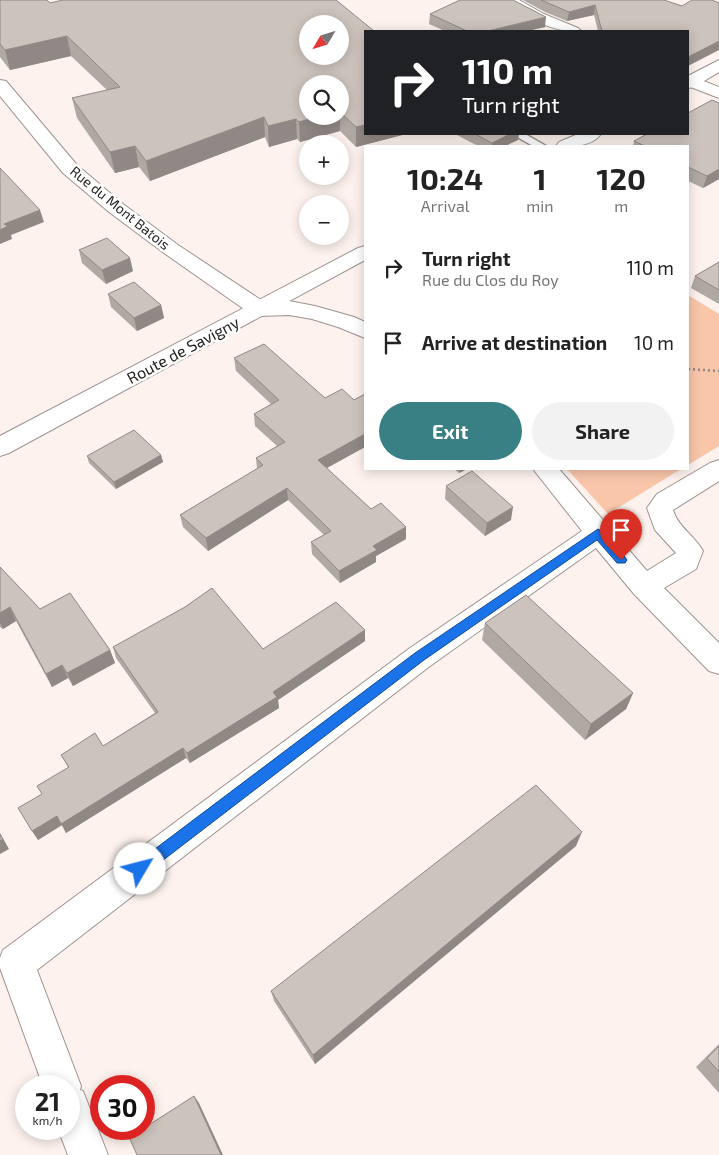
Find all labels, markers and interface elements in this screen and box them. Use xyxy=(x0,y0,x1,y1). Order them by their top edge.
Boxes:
north arrow xyxy=(299,15,349,65)
map controls xyxy=(299,15,349,245)
text: 110 m xyxy=(462,49,553,91)
icon: right xyxy=(379,50,444,115)
button: search xyxy=(299,75,349,125)
text: Turn right xyxy=(462,91,560,117)
button: + xyxy=(299,135,349,185)
text: 10:24 xyxy=(407,160,483,196)
text: 1 xyxy=(533,160,546,196)
text: 120 xyxy=(597,160,646,196)
street label: Rue du Mont Batois xyxy=(67,162,174,253)
button: − xyxy=(299,195,349,245)
text: Arrival xyxy=(421,196,469,215)
text: min xyxy=(526,196,554,215)
text: m xyxy=(614,196,628,215)
text: Turn right xyxy=(422,247,510,270)
icon: right xyxy=(379,254,407,282)
text: 110 m xyxy=(627,256,674,279)
text: Rue du Clos du Roy xyxy=(422,270,559,289)
street label: Route de Savigny xyxy=(123,312,243,387)
icon: arrive xyxy=(379,329,407,357)
text: Arrive at destination xyxy=(422,331,607,354)
text: 10 m xyxy=(634,331,674,354)
button: Exit xyxy=(379,402,522,460)
button: Share xyxy=(532,402,674,460)
pin xyxy=(600,509,642,560)
icon: arrive xyxy=(607,516,635,544)
position arrow xyxy=(113,842,165,894)
speed limit sign: 30 xyxy=(90,1075,155,1140)
text: 21 xyxy=(35,1086,60,1116)
text: km/h xyxy=(33,1113,62,1127)

